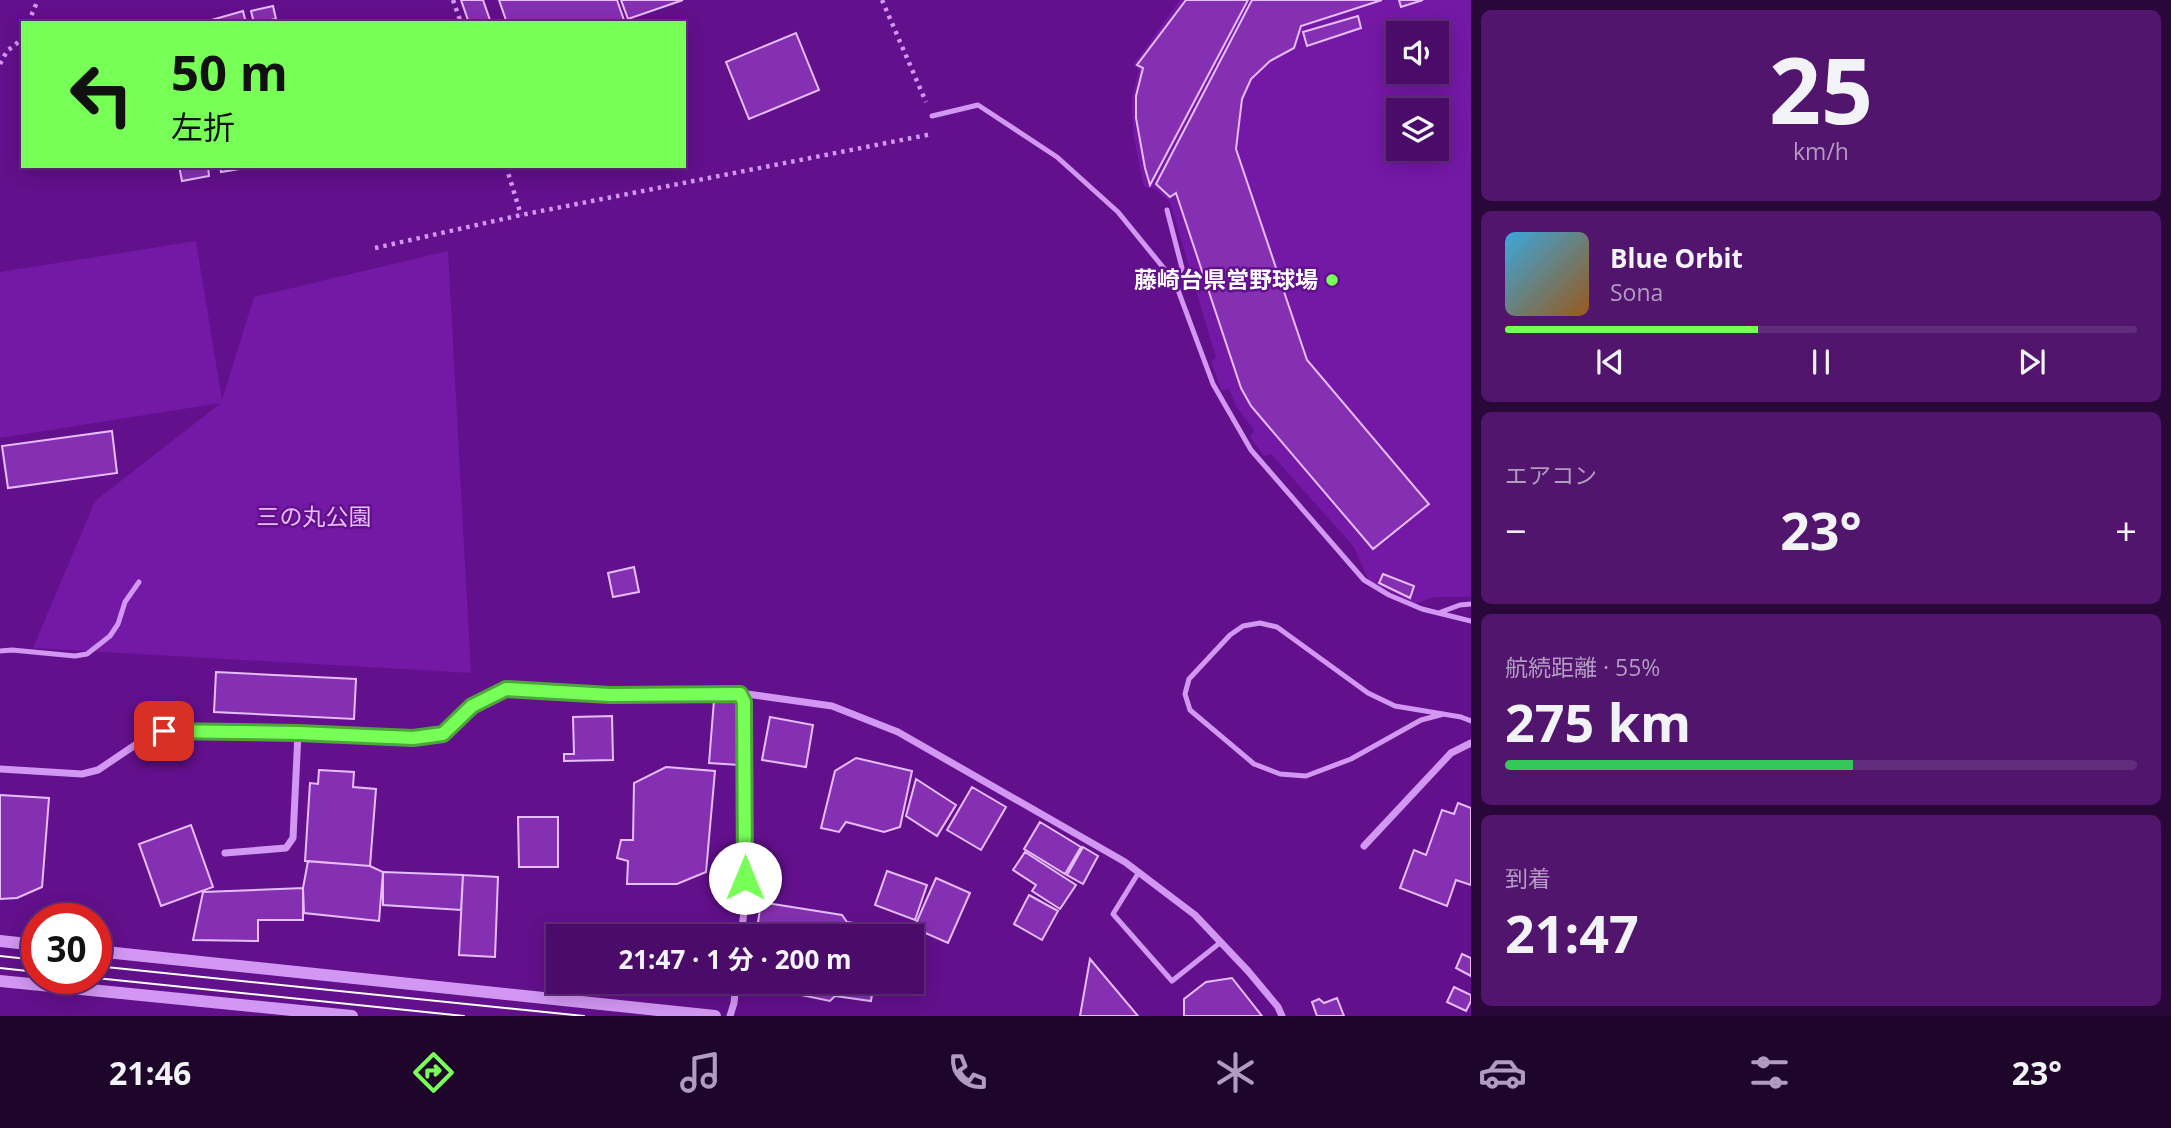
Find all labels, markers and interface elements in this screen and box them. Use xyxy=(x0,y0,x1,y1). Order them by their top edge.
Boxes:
map controls xyxy=(1386,21,1449,161)
button: sound xyxy=(1386,21,1449,84)
text: 25 xyxy=(1769,27,1873,151)
text: 50 m xyxy=(171,39,288,105)
icon: left xyxy=(56,49,147,140)
button: layers xyxy=(1386,98,1449,161)
text: 左折 xyxy=(171,105,235,148)
text: km/h xyxy=(1793,135,1849,167)
text: Blue Orbit xyxy=(1610,240,1743,276)
place label: 藤崎台県営野球場 xyxy=(1134,263,1318,295)
marker: 藤崎台県営野球場 xyxy=(1324,272,1340,288)
text: Sona xyxy=(1610,276,1663,308)
icon: previous xyxy=(1591,343,1629,381)
icon: pause xyxy=(1802,343,1840,381)
icon: next xyxy=(2013,343,2051,381)
text: エアコン xyxy=(1505,459,1597,491)
text: 23° xyxy=(1780,494,1862,565)
park label: 三の丸公園 xyxy=(257,500,372,532)
text: − xyxy=(1505,504,1527,556)
text: + xyxy=(2115,504,2137,556)
text: 航続距離 · 55% xyxy=(1505,651,1660,683)
text: 275 km xyxy=(1505,686,1691,757)
pin xyxy=(134,701,194,761)
icon: arrive xyxy=(145,712,183,750)
position arrow xyxy=(708,841,782,915)
text: 到着 xyxy=(1505,862,1551,894)
text: 21:47 xyxy=(1505,897,1639,968)
speed limit sign: 30 xyxy=(21,903,112,994)
text: 21:47 · 1 分 · 200 m xyxy=(618,941,852,977)
icon: directions xyxy=(409,1048,458,1097)
icon: music xyxy=(676,1048,725,1097)
icon: phone xyxy=(943,1048,992,1097)
icon: climate xyxy=(1211,1048,1260,1097)
icon: car xyxy=(1478,1048,1527,1097)
icon: filters xyxy=(1745,1048,1794,1097)
text: 21:46 xyxy=(109,1051,191,1094)
text: 23° xyxy=(2012,1051,2062,1094)

